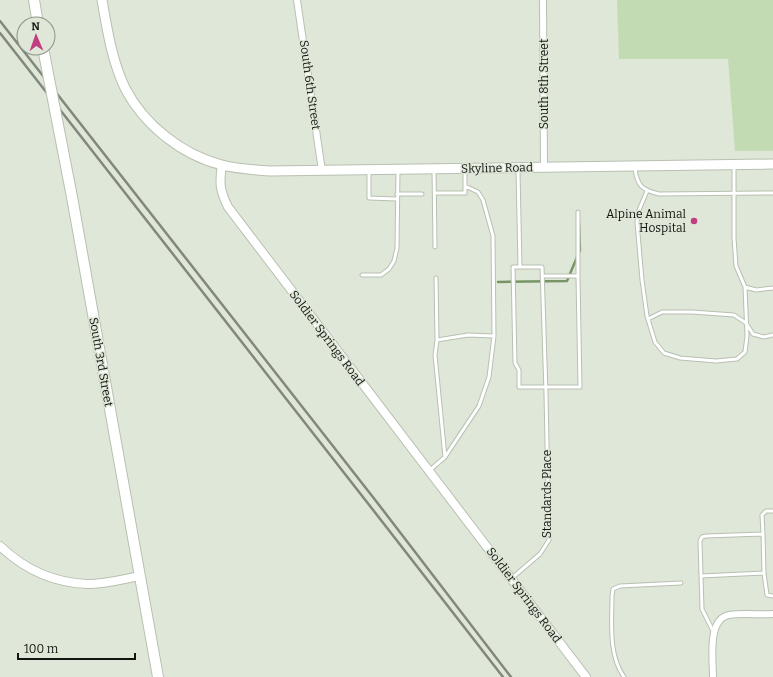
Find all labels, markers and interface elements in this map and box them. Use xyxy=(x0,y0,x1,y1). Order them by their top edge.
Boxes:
north arrow xyxy=(16,16,56,56)
text: N xyxy=(31,20,41,33)
street label: South 8th Street xyxy=(537,38,551,129)
street label: South 6th Street xyxy=(297,39,323,131)
street label: Skyline Road xyxy=(461,160,533,176)
place label: Alpine Animal Hospital xyxy=(606,207,687,235)
marker: Alpine Animal Hospital xyxy=(689,216,699,226)
street label: Soldier Springs Road xyxy=(287,288,367,388)
street label: South 3rd Street xyxy=(86,316,116,408)
street label: Standards Place xyxy=(540,450,554,538)
street label: Soldier Springs Road xyxy=(484,545,564,645)
scale bar xyxy=(18,635,135,661)
text: 100 m xyxy=(24,642,59,656)

